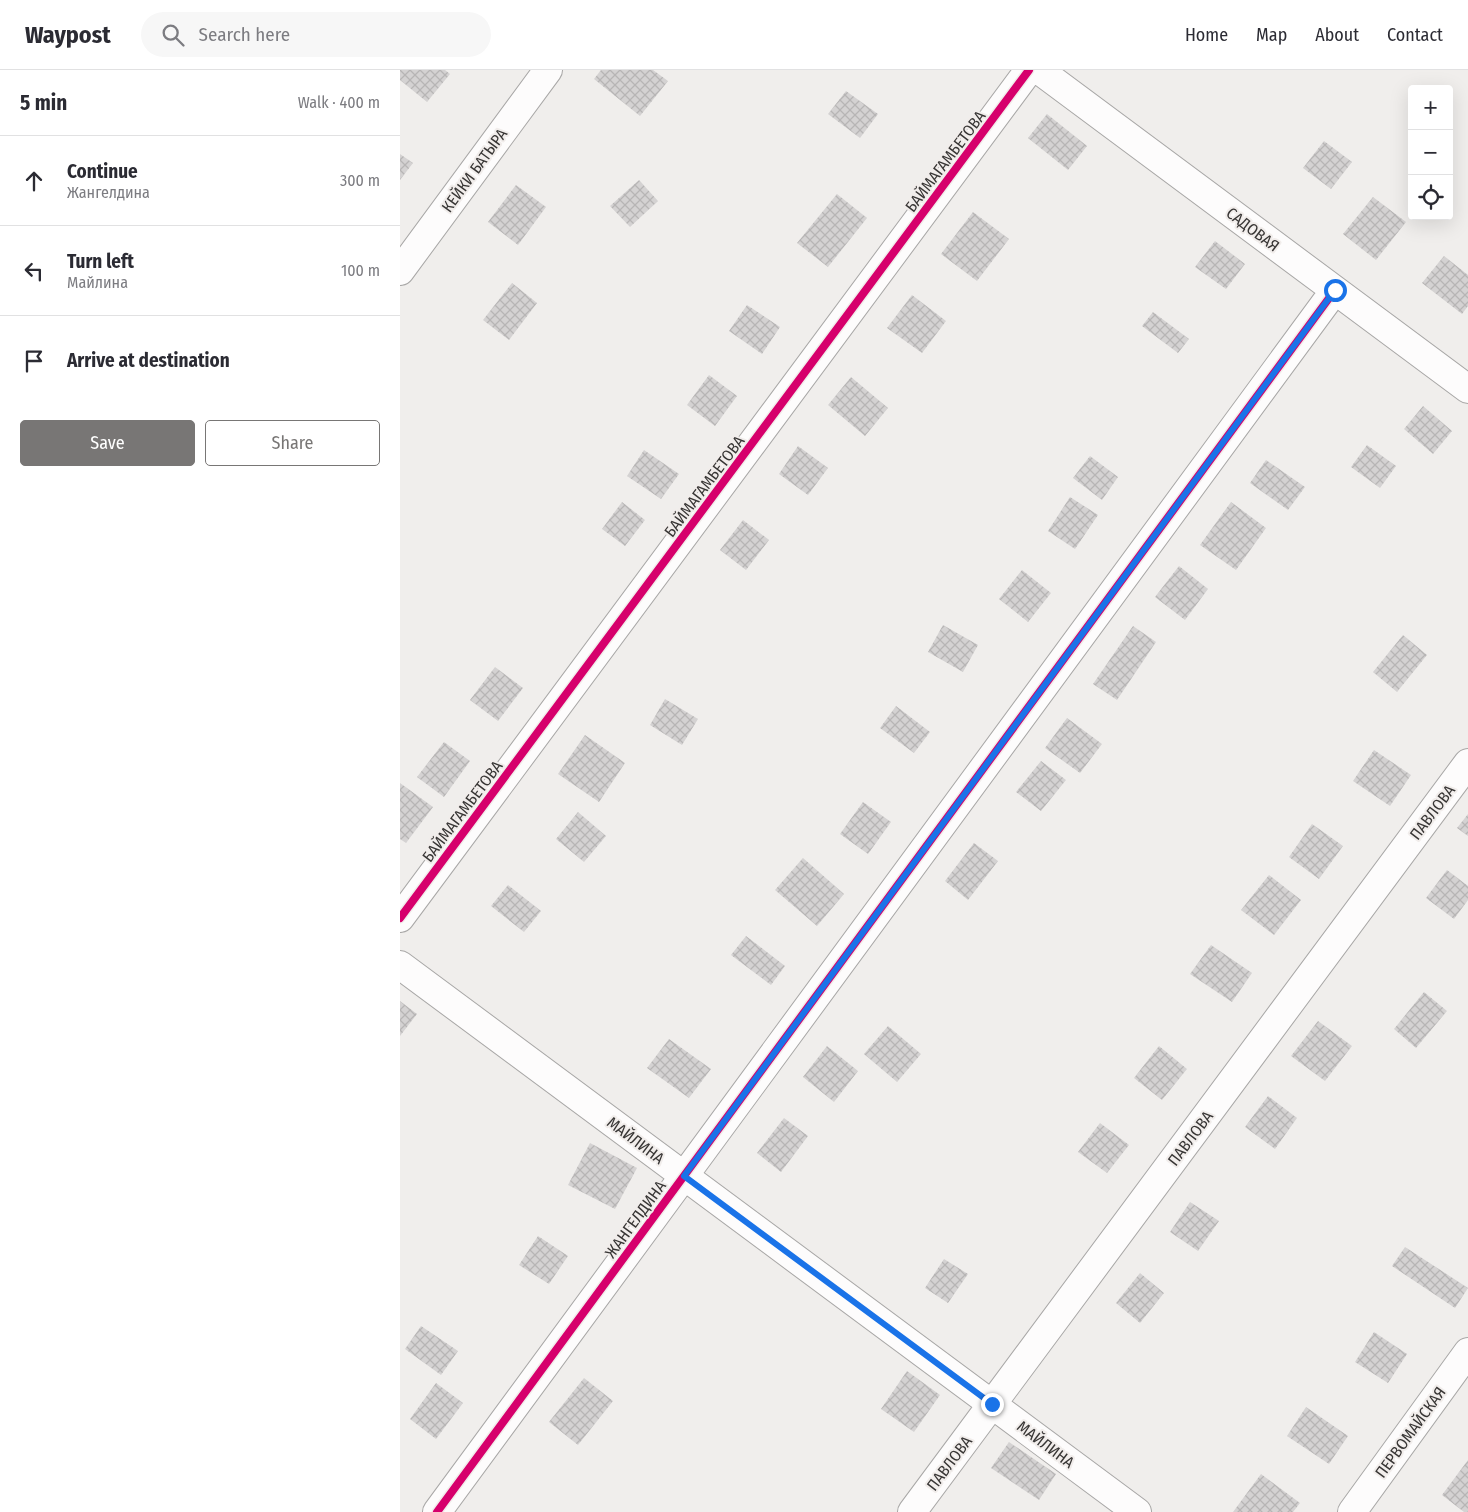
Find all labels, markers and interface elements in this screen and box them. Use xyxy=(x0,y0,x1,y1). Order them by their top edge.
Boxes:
search box xyxy=(141,12,491,57)
text: Waypost xyxy=(25,21,111,49)
icon: search xyxy=(159,21,187,49)
text: Search here xyxy=(199,23,290,46)
text: Home xyxy=(1185,24,1228,46)
text: Map xyxy=(1256,24,1287,46)
text: About xyxy=(1315,24,1359,46)
text: Contact xyxy=(1387,24,1443,46)
map controls xyxy=(1408,85,1453,220)
button: + xyxy=(1408,85,1453,130)
text: 5 min xyxy=(20,90,67,116)
text: Walk · 400 m xyxy=(298,93,380,112)
street label: БАЙМАГАМБЕТОВА xyxy=(901,107,990,216)
street label: КЕЙКИ БАТЫРА xyxy=(438,124,511,216)
button: − xyxy=(1408,130,1453,175)
text: Continue xyxy=(67,160,138,183)
icon: ahead xyxy=(20,167,48,195)
text: 300 m xyxy=(340,171,380,190)
button: locate xyxy=(1408,175,1453,220)
text: Жангелдина xyxy=(67,183,150,202)
street label: САДОВАЯ xyxy=(1222,203,1283,255)
text: Turn left xyxy=(67,250,134,273)
icon: left xyxy=(20,257,48,285)
text: 100 m xyxy=(341,261,380,280)
text: Майлина xyxy=(67,273,128,292)
route start xyxy=(1324,279,1347,302)
icon: arrive xyxy=(20,347,48,375)
text: Arrive at destination xyxy=(67,349,230,372)
button: Save xyxy=(20,420,195,466)
button: Share xyxy=(205,420,380,466)
street label: БАЙМАГАМБЕТОВА xyxy=(660,432,749,541)
street label: БАЙМАГАМБЕТОВА xyxy=(418,757,507,866)
street label: ПАВЛОВА xyxy=(1406,781,1459,843)
street label: ПАВЛОВА xyxy=(1164,1107,1217,1169)
street label: МАЙЛИНА xyxy=(603,1113,669,1168)
street label: ЖАНГЕЛДИНА xyxy=(601,1176,670,1262)
street label: ПЕРВОМАЙСКАЯ xyxy=(1371,1383,1450,1481)
route end xyxy=(981,1393,1004,1416)
street label: МАЙЛИНА xyxy=(1013,1417,1079,1472)
street label: ПАВЛОВА xyxy=(923,1432,976,1494)

